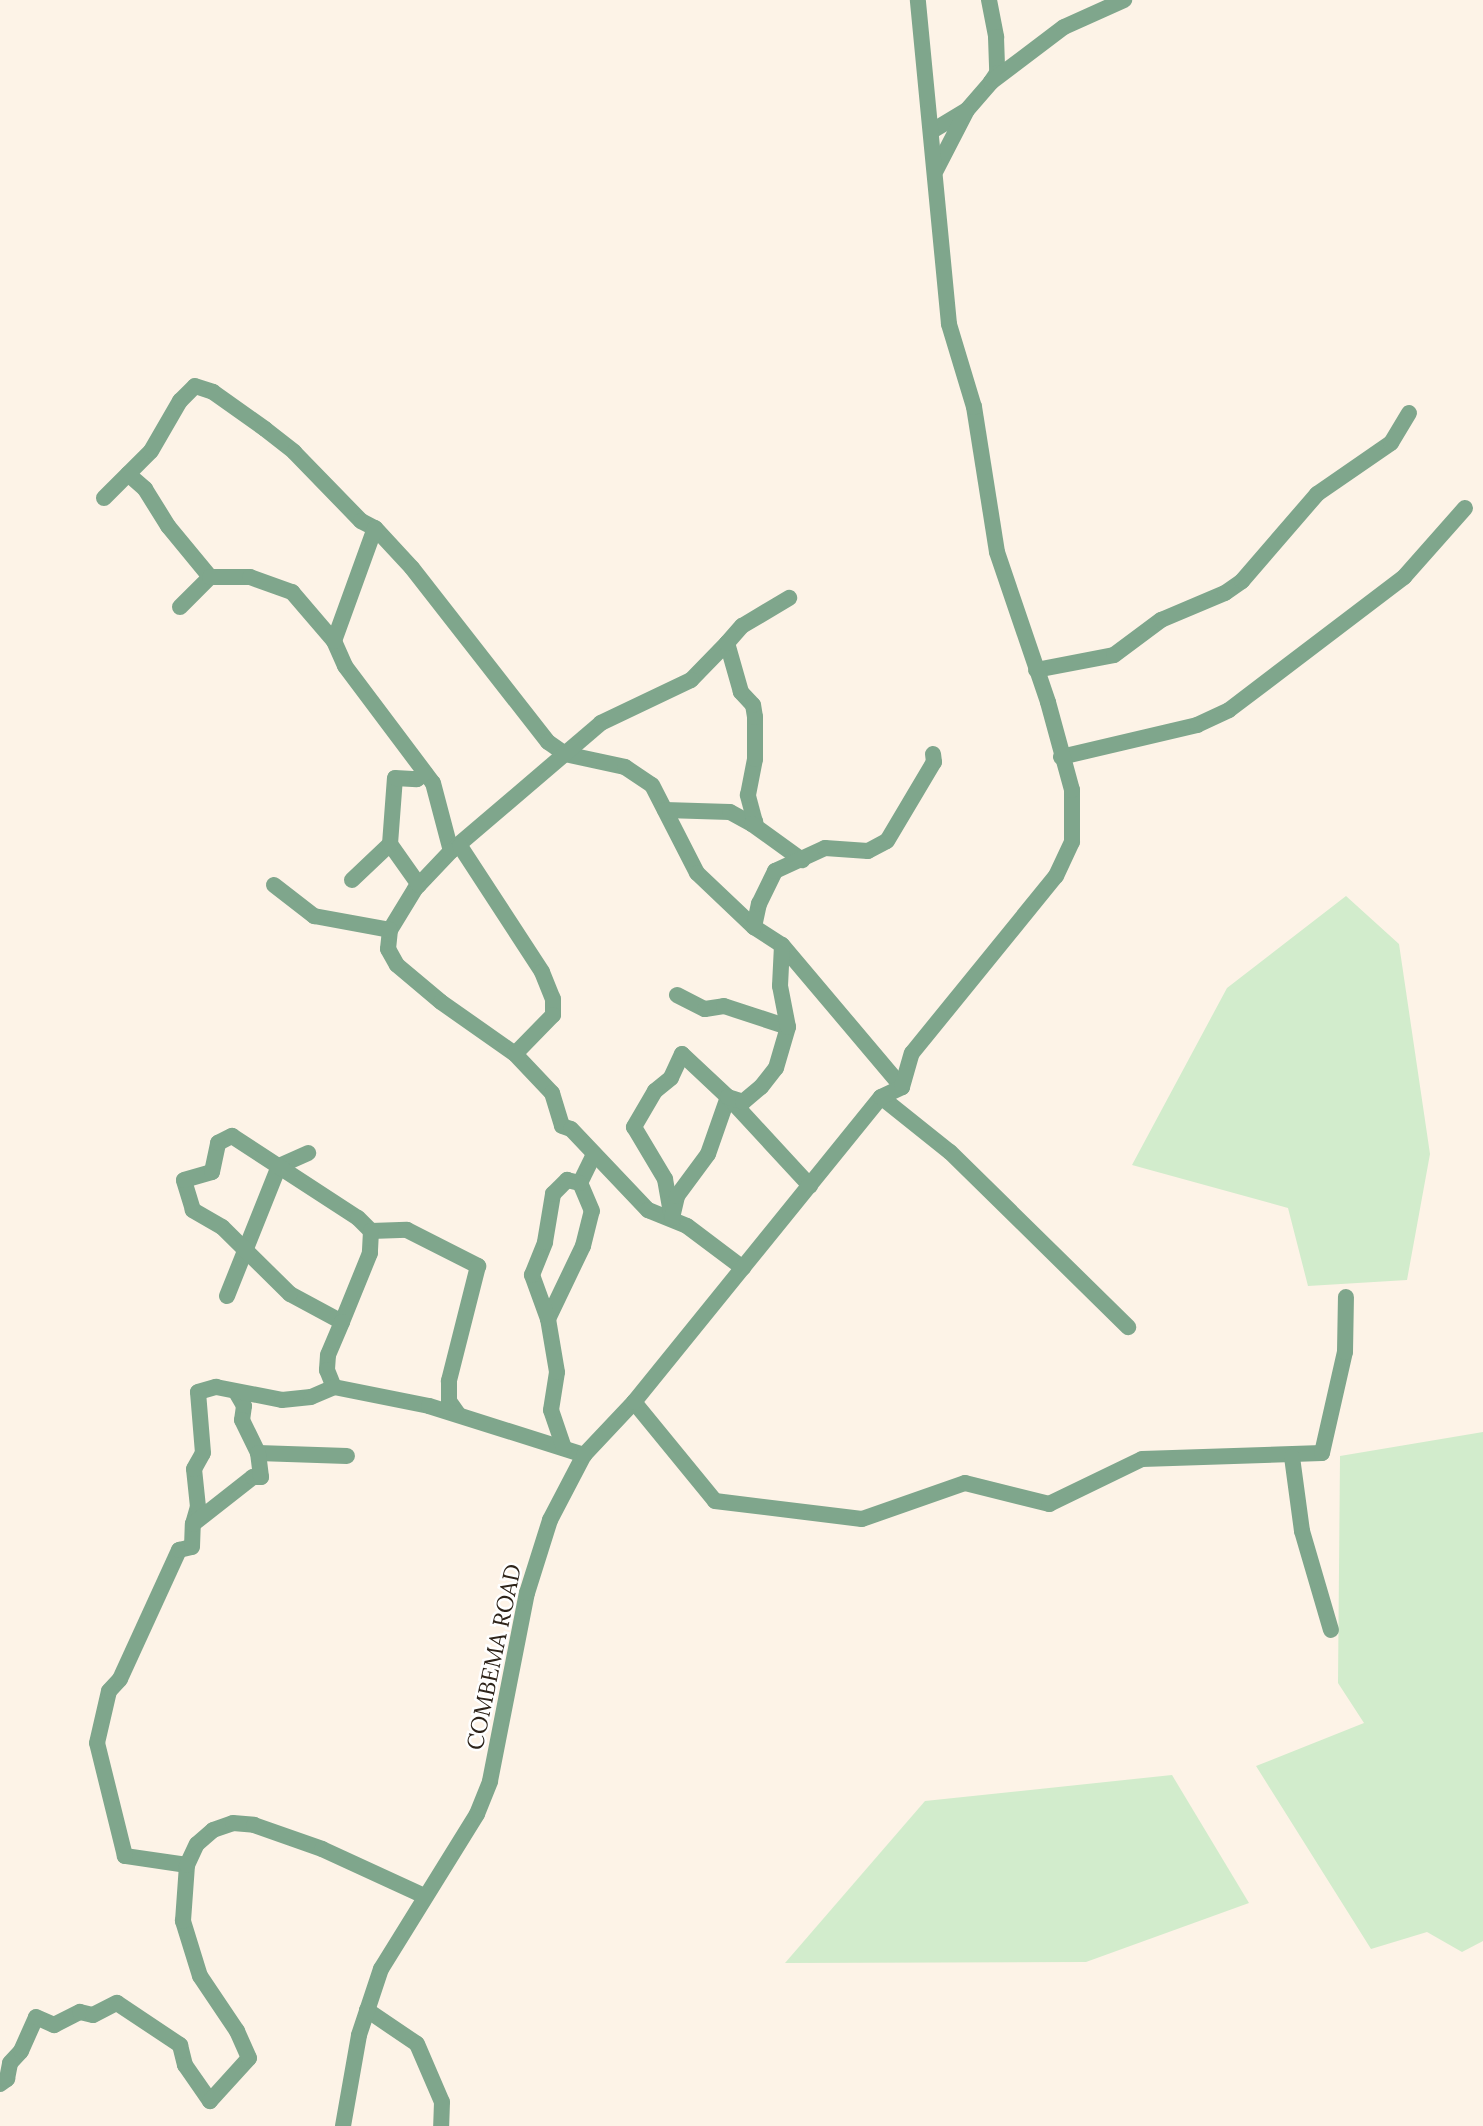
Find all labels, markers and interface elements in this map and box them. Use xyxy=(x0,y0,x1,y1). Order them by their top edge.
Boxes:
street label: COMBEMA ROAD xyxy=(461,1562,527,1752)

